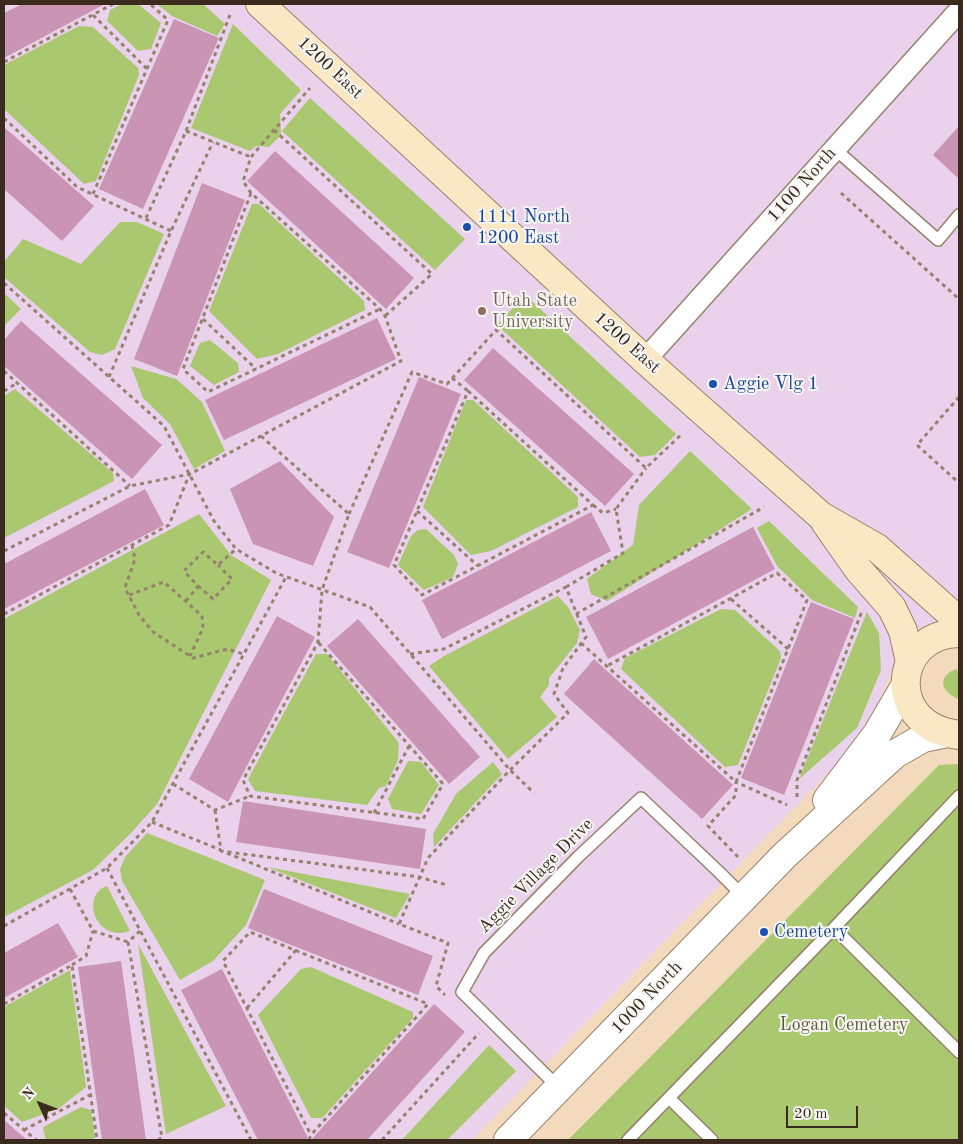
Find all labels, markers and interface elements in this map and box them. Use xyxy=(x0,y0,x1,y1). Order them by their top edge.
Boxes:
street label: 1200 East xyxy=(293,32,367,104)
street label: 1100 North xyxy=(763,143,841,227)
place label: 1111 North 1200 East xyxy=(477,206,570,248)
marker: 1111 North 1200 East xyxy=(461,221,473,233)
place label: Utah State University xyxy=(492,290,577,332)
marker: Utah State University xyxy=(476,305,488,317)
street label: 1200 East xyxy=(589,307,665,379)
place label: Aggie Vlg 1 xyxy=(723,373,818,395)
marker: Aggie Vlg 1 xyxy=(707,378,719,390)
street label: Aggie Village Drive xyxy=(474,814,598,938)
place label: Cemetery xyxy=(774,921,848,943)
marker: Cemetery xyxy=(758,926,770,938)
street label: 1000 North xyxy=(607,957,687,1039)
park label: Logan Cemetery xyxy=(780,1014,908,1036)
north arrow xyxy=(15,1079,65,1129)
text: N xyxy=(20,1085,38,1102)
scale bar xyxy=(788,1096,860,1128)
text: 20 m xyxy=(794,1107,828,1122)

